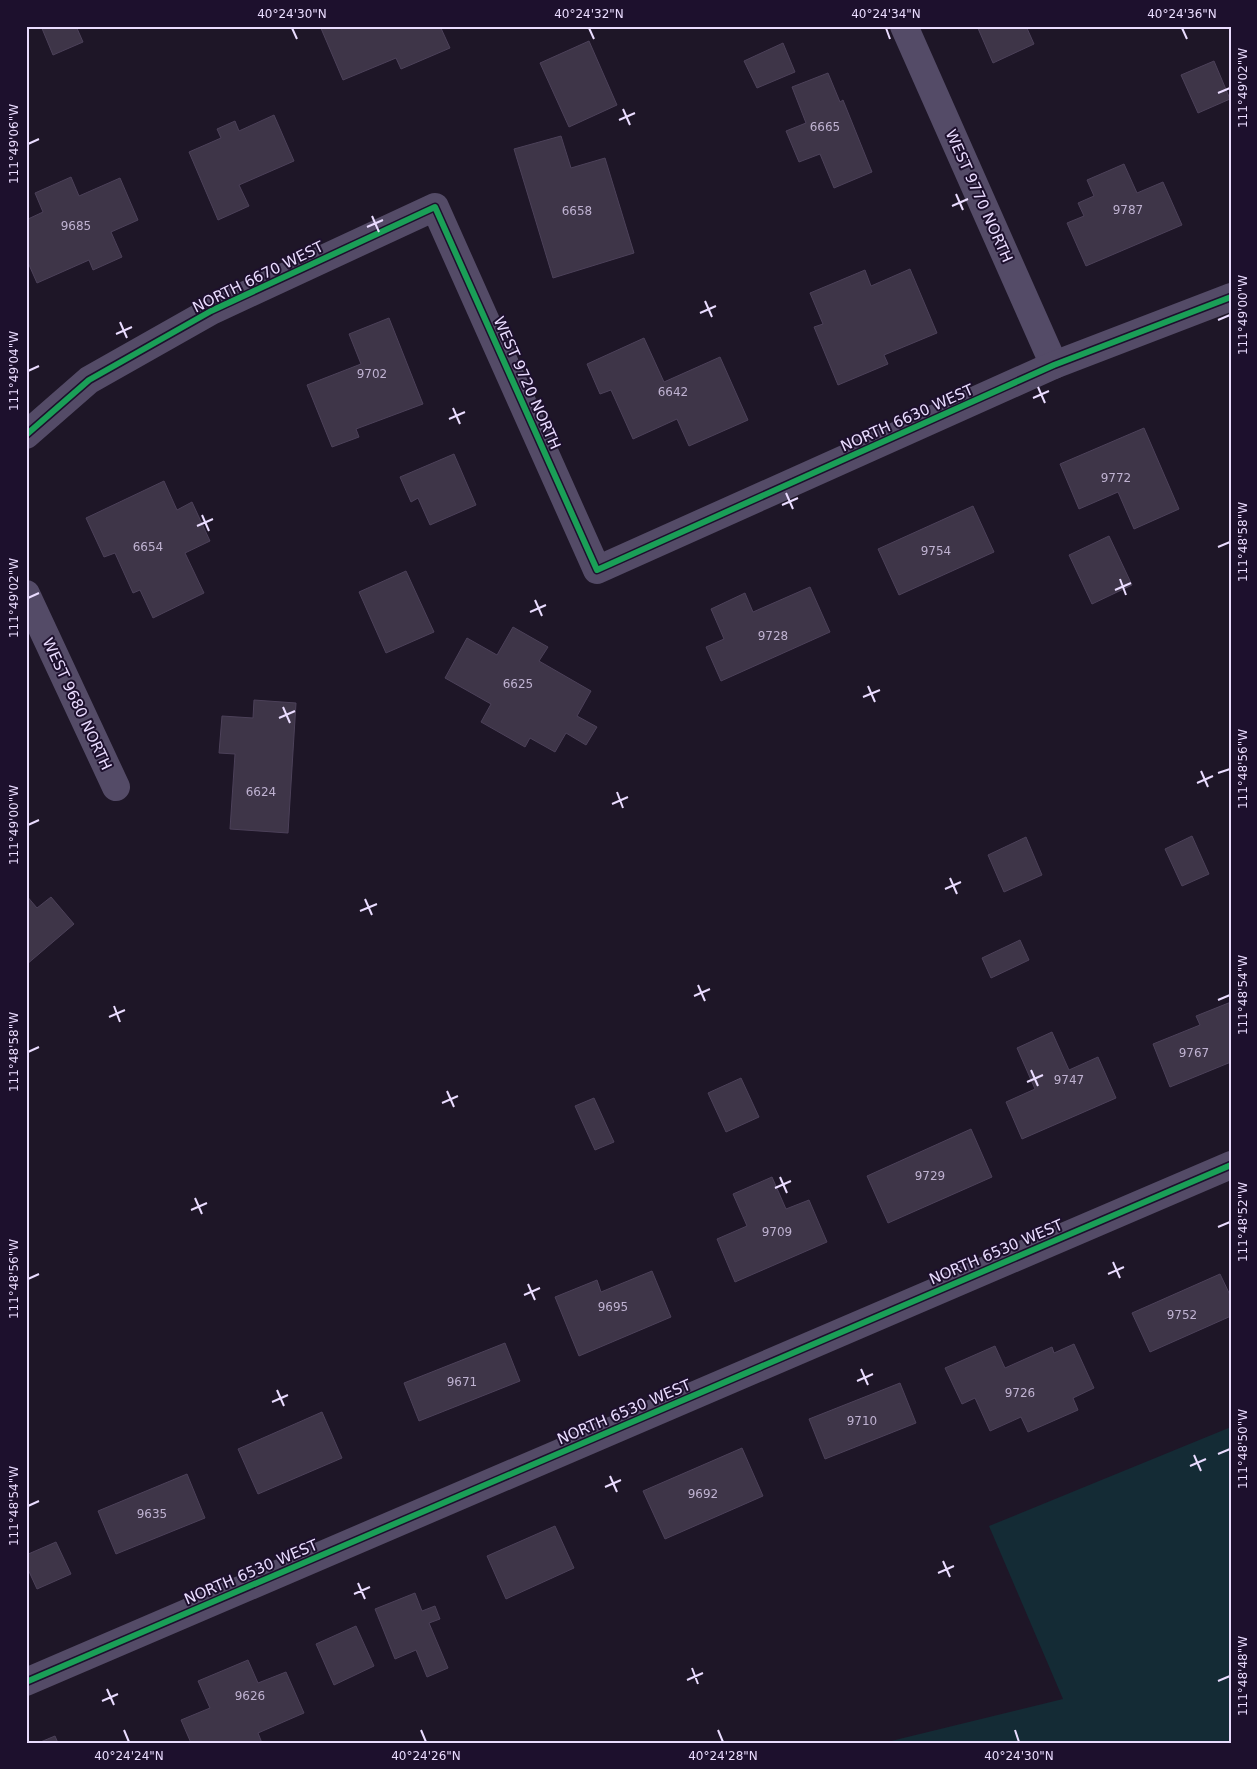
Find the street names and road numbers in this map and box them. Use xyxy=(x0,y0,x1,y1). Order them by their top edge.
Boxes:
street label: WEST 9770 NORTH xyxy=(942,127,1016,265)
street label: NORTH 6670 WEST xyxy=(190,237,327,317)
street label: WEST 9720 NORTH xyxy=(490,314,564,452)
street label: NORTH 6630 WEST xyxy=(838,380,977,455)
street label: WEST 9680 NORTH xyxy=(39,635,115,773)
street label: NORTH 6530 WEST xyxy=(926,1215,1066,1288)
street label: NORTH 6530 WEST xyxy=(554,1375,694,1448)
street label: NORTH 6530 WEST xyxy=(181,1535,321,1608)

